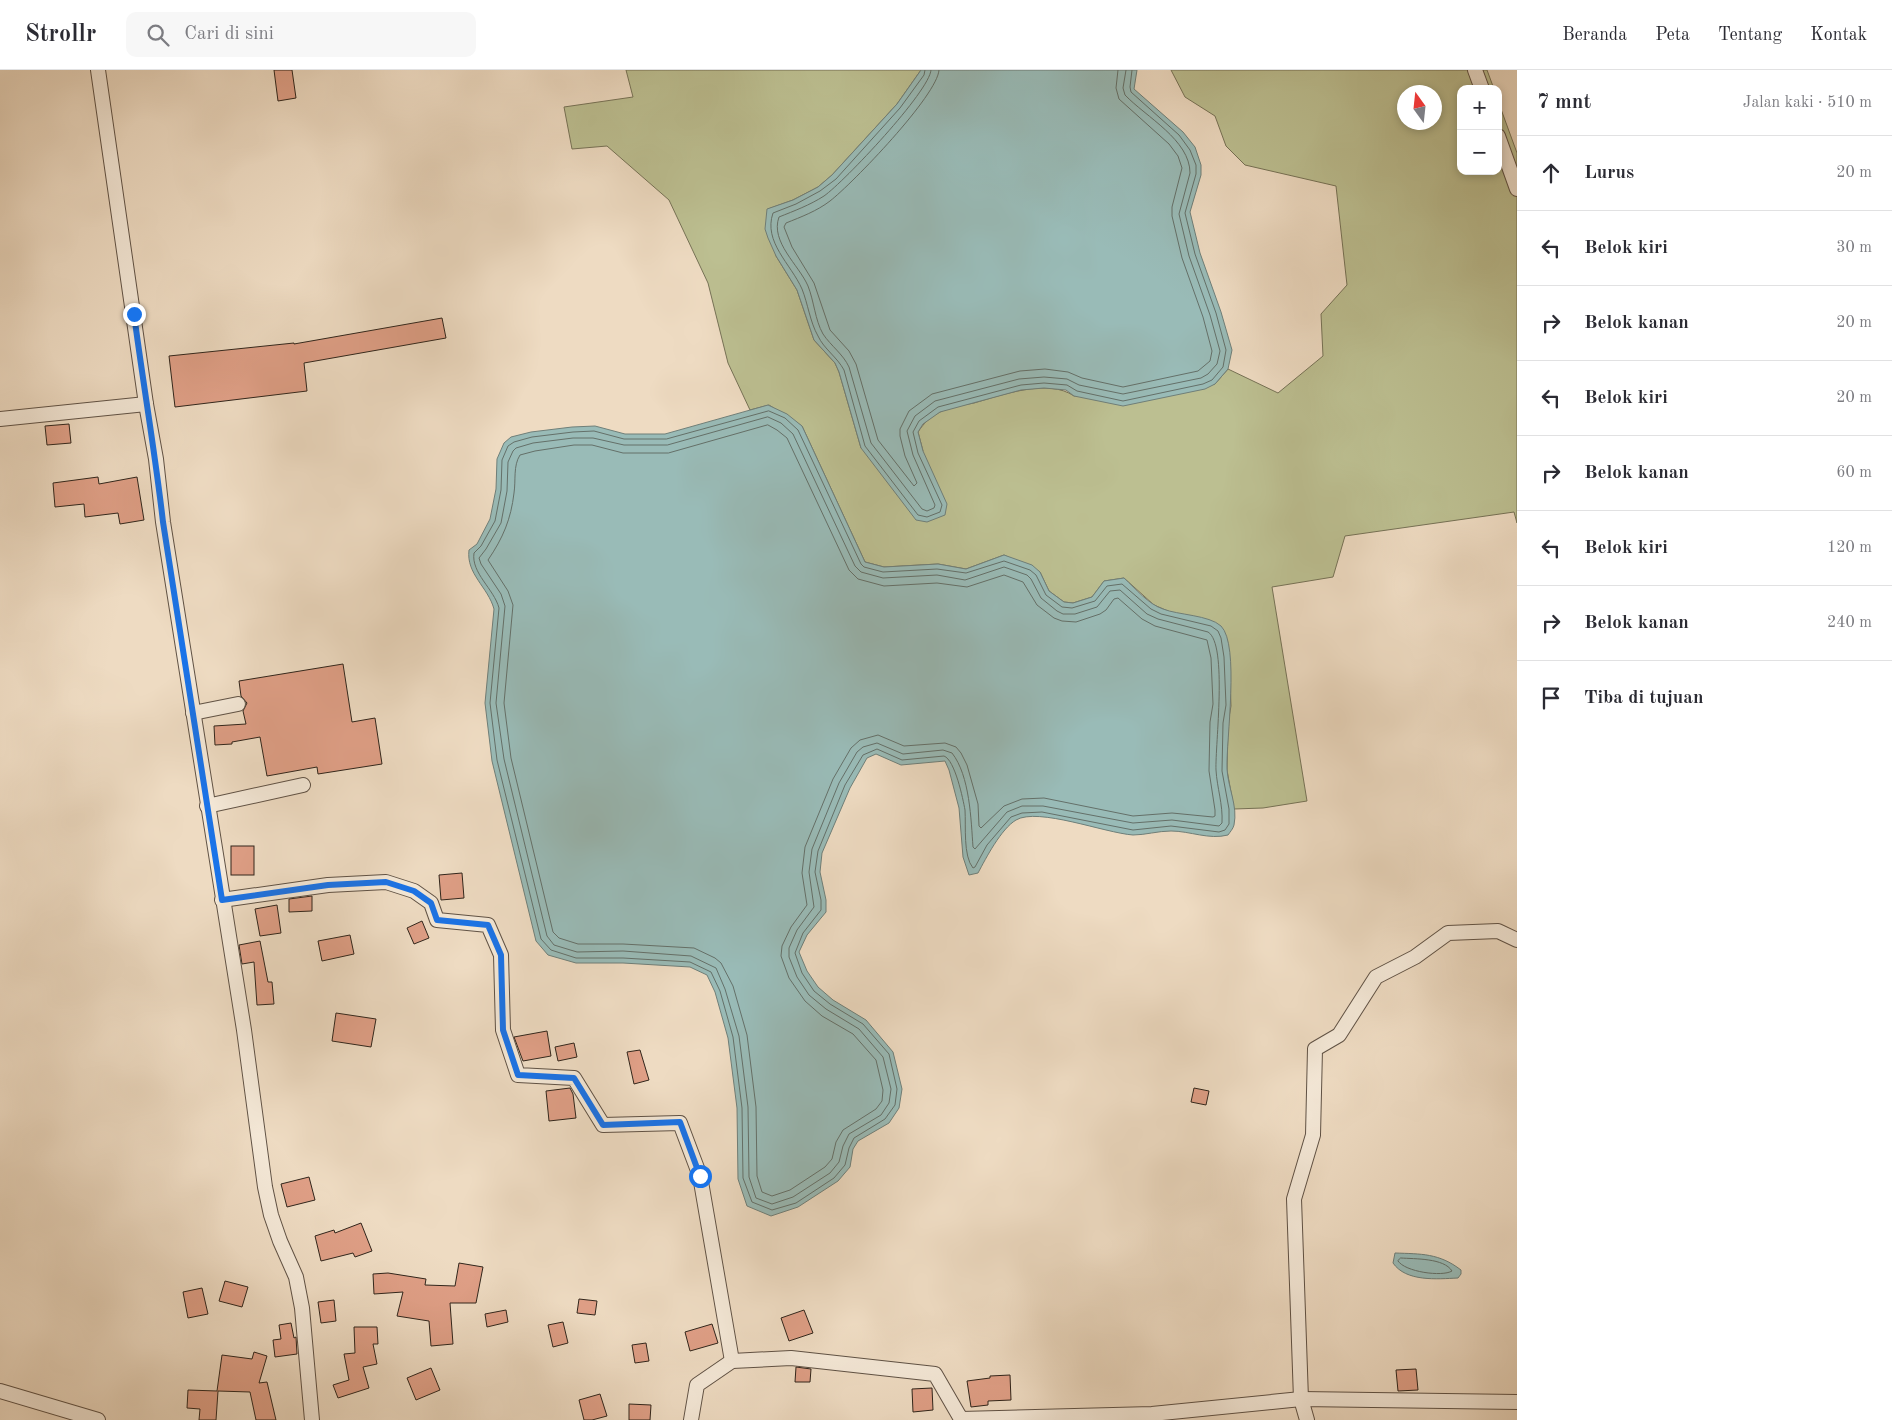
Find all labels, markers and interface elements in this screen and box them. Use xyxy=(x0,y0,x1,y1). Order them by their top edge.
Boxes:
search box xyxy=(126,12,476,57)
icon: search xyxy=(144,21,172,49)
text: Strollr xyxy=(25,23,96,47)
text: Cari di sini xyxy=(184,25,274,44)
text: Beranda xyxy=(1562,26,1627,44)
text: Peta xyxy=(1655,26,1690,44)
text: Tentang xyxy=(1718,26,1782,44)
text: Kontak xyxy=(1810,26,1867,44)
north arrow xyxy=(1397,85,1442,130)
map controls xyxy=(1457,85,1502,175)
button: + xyxy=(1457,85,1502,130)
text: 7 mnt xyxy=(1537,92,1591,113)
text: Jalan kaki · 510 m xyxy=(1743,95,1872,111)
button: − xyxy=(1457,130,1502,175)
icon: ahead xyxy=(1537,159,1565,187)
text: Lurus xyxy=(1584,164,1634,183)
text: 20 m xyxy=(1836,165,1872,181)
icon: left xyxy=(1537,234,1565,262)
text: Belok kiri xyxy=(1584,239,1668,258)
text: 30 m xyxy=(1836,240,1872,256)
route end xyxy=(123,303,146,326)
icon: right xyxy=(1537,309,1565,337)
text: Belok kanan xyxy=(1584,314,1689,333)
text: 20 m xyxy=(1836,315,1872,331)
icon: left xyxy=(1537,384,1565,412)
text: Belok kiri xyxy=(1584,389,1668,408)
text: 20 m xyxy=(1836,390,1872,406)
icon: right xyxy=(1537,459,1565,487)
text: Belok kanan xyxy=(1584,464,1689,483)
text: 60 m xyxy=(1836,465,1872,481)
icon: left xyxy=(1537,534,1565,562)
text: Belok kiri xyxy=(1584,539,1668,558)
text: 120 m xyxy=(1827,540,1872,556)
icon: right xyxy=(1537,609,1565,637)
text: Belok kanan xyxy=(1584,614,1689,633)
text: 240 m xyxy=(1827,615,1872,631)
icon: arrive xyxy=(1537,684,1565,712)
text: Tiba di tujuan xyxy=(1584,689,1704,708)
route start xyxy=(689,1165,712,1188)

